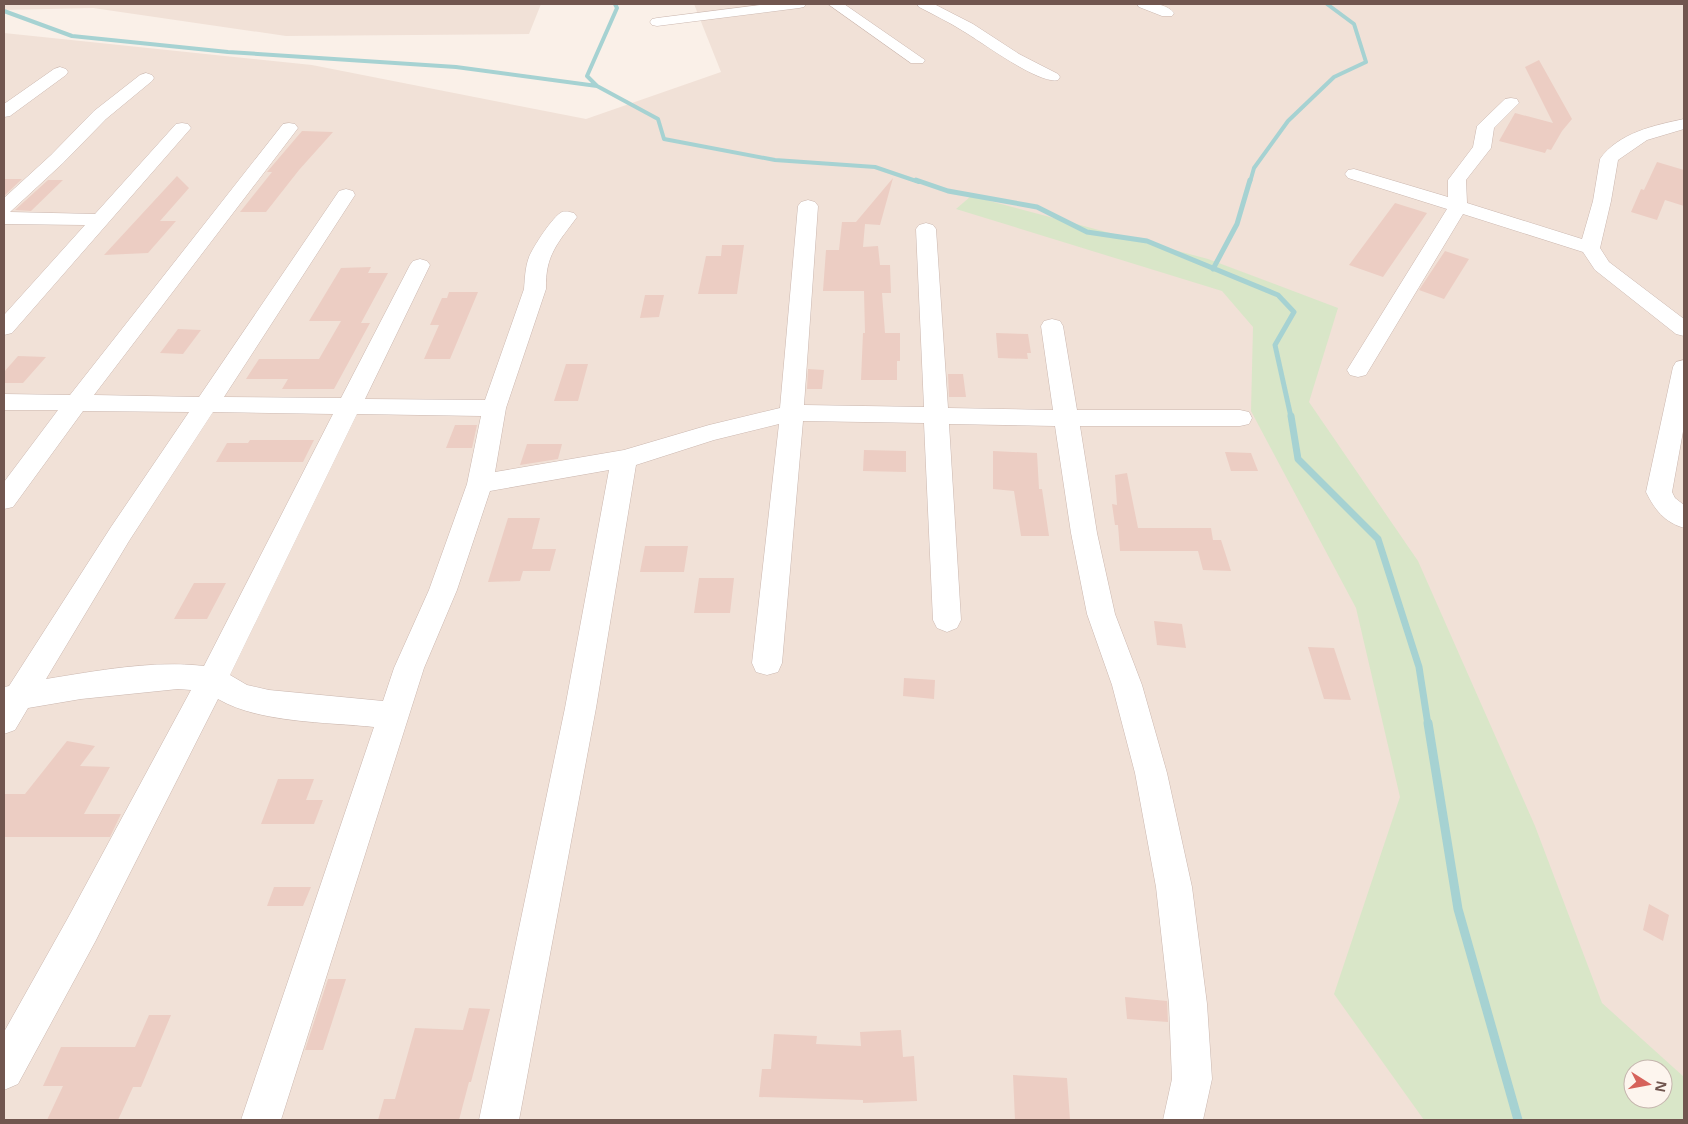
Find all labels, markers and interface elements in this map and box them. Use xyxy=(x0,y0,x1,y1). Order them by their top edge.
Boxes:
north arrow xyxy=(1623,1059,1673,1109)
text: N xyxy=(1651,1079,1672,1094)

